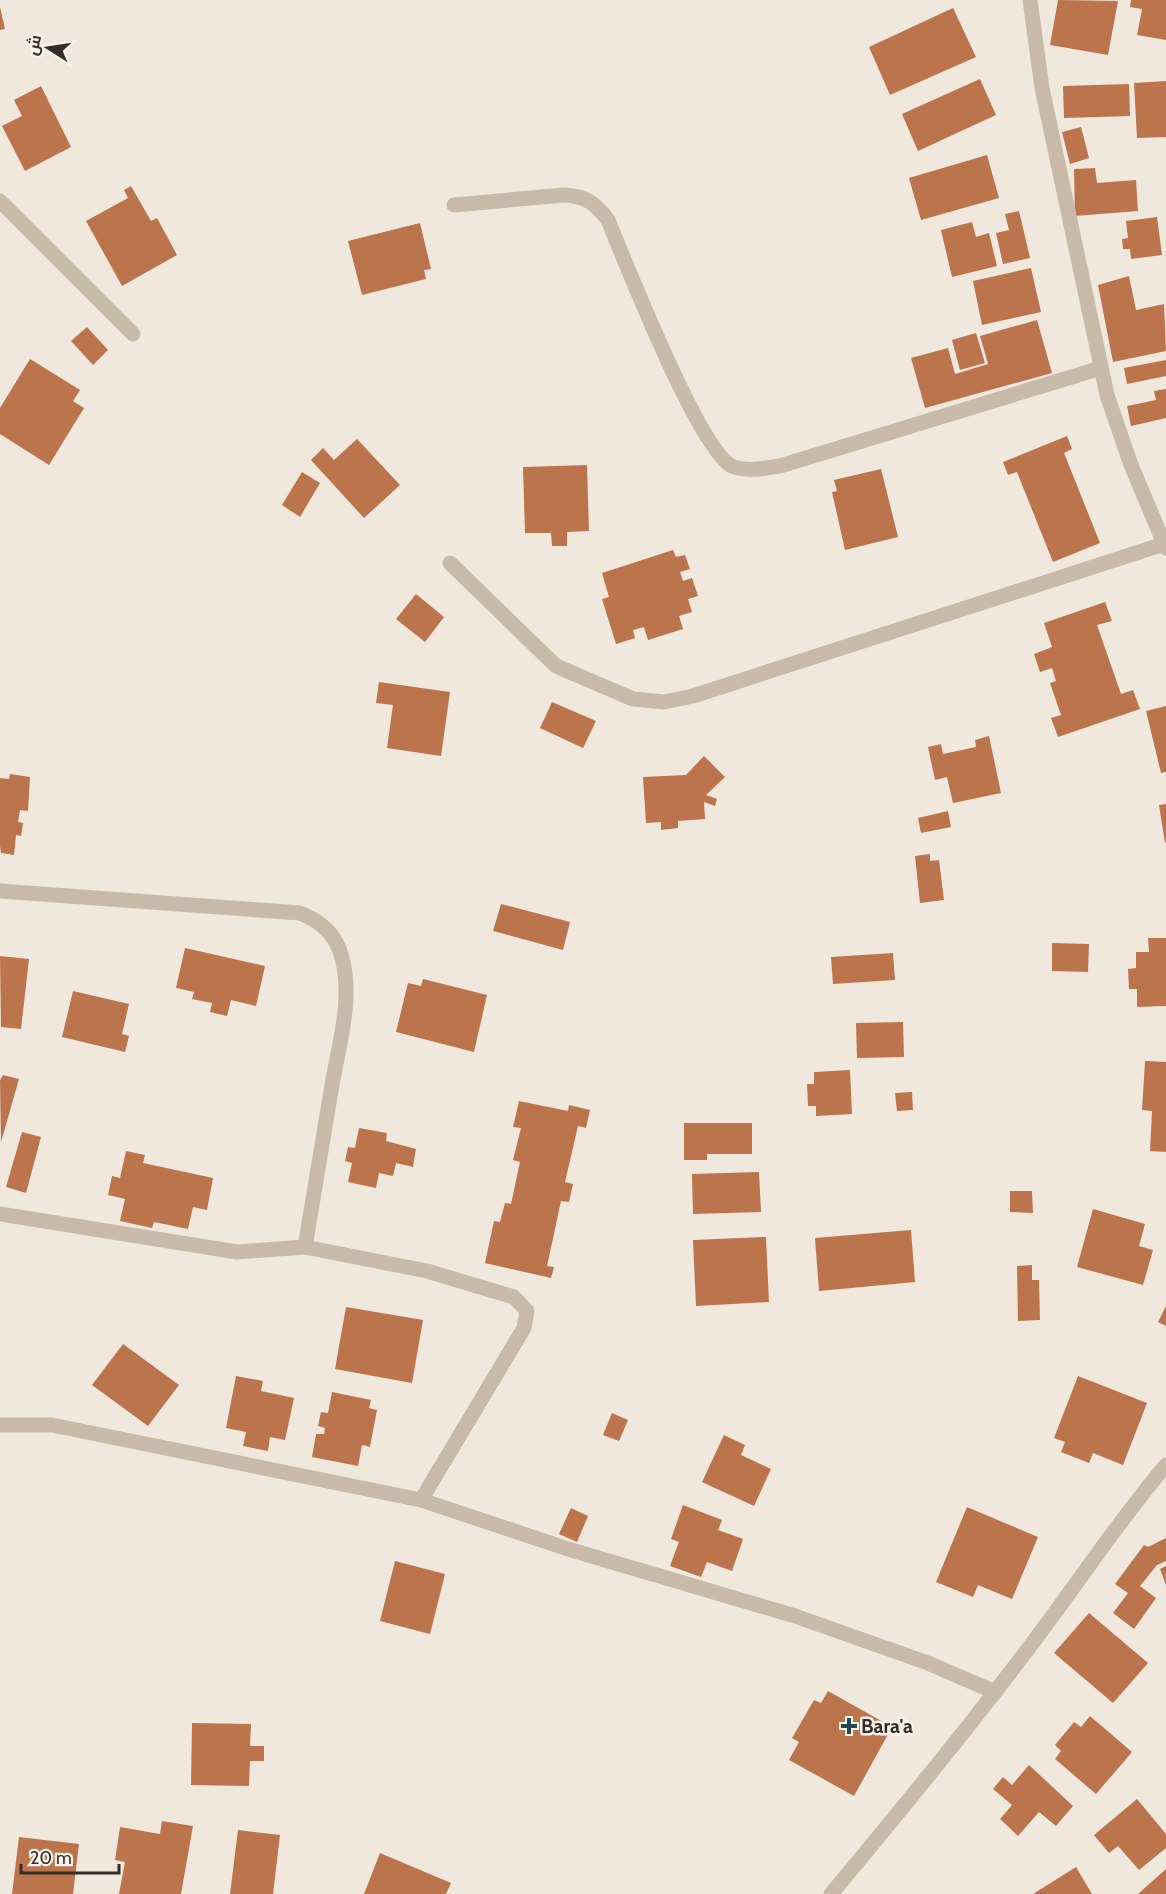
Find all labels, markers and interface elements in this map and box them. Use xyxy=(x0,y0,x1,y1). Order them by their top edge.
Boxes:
north arrow xyxy=(18,18,78,78)
text: ش xyxy=(22,33,45,57)
place label: Bara'a xyxy=(861,1714,913,1738)
marker: Bara'a xyxy=(842,1719,856,1733)
scale bar xyxy=(21,1837,118,1875)
text: 20 m xyxy=(30,1847,72,1869)

